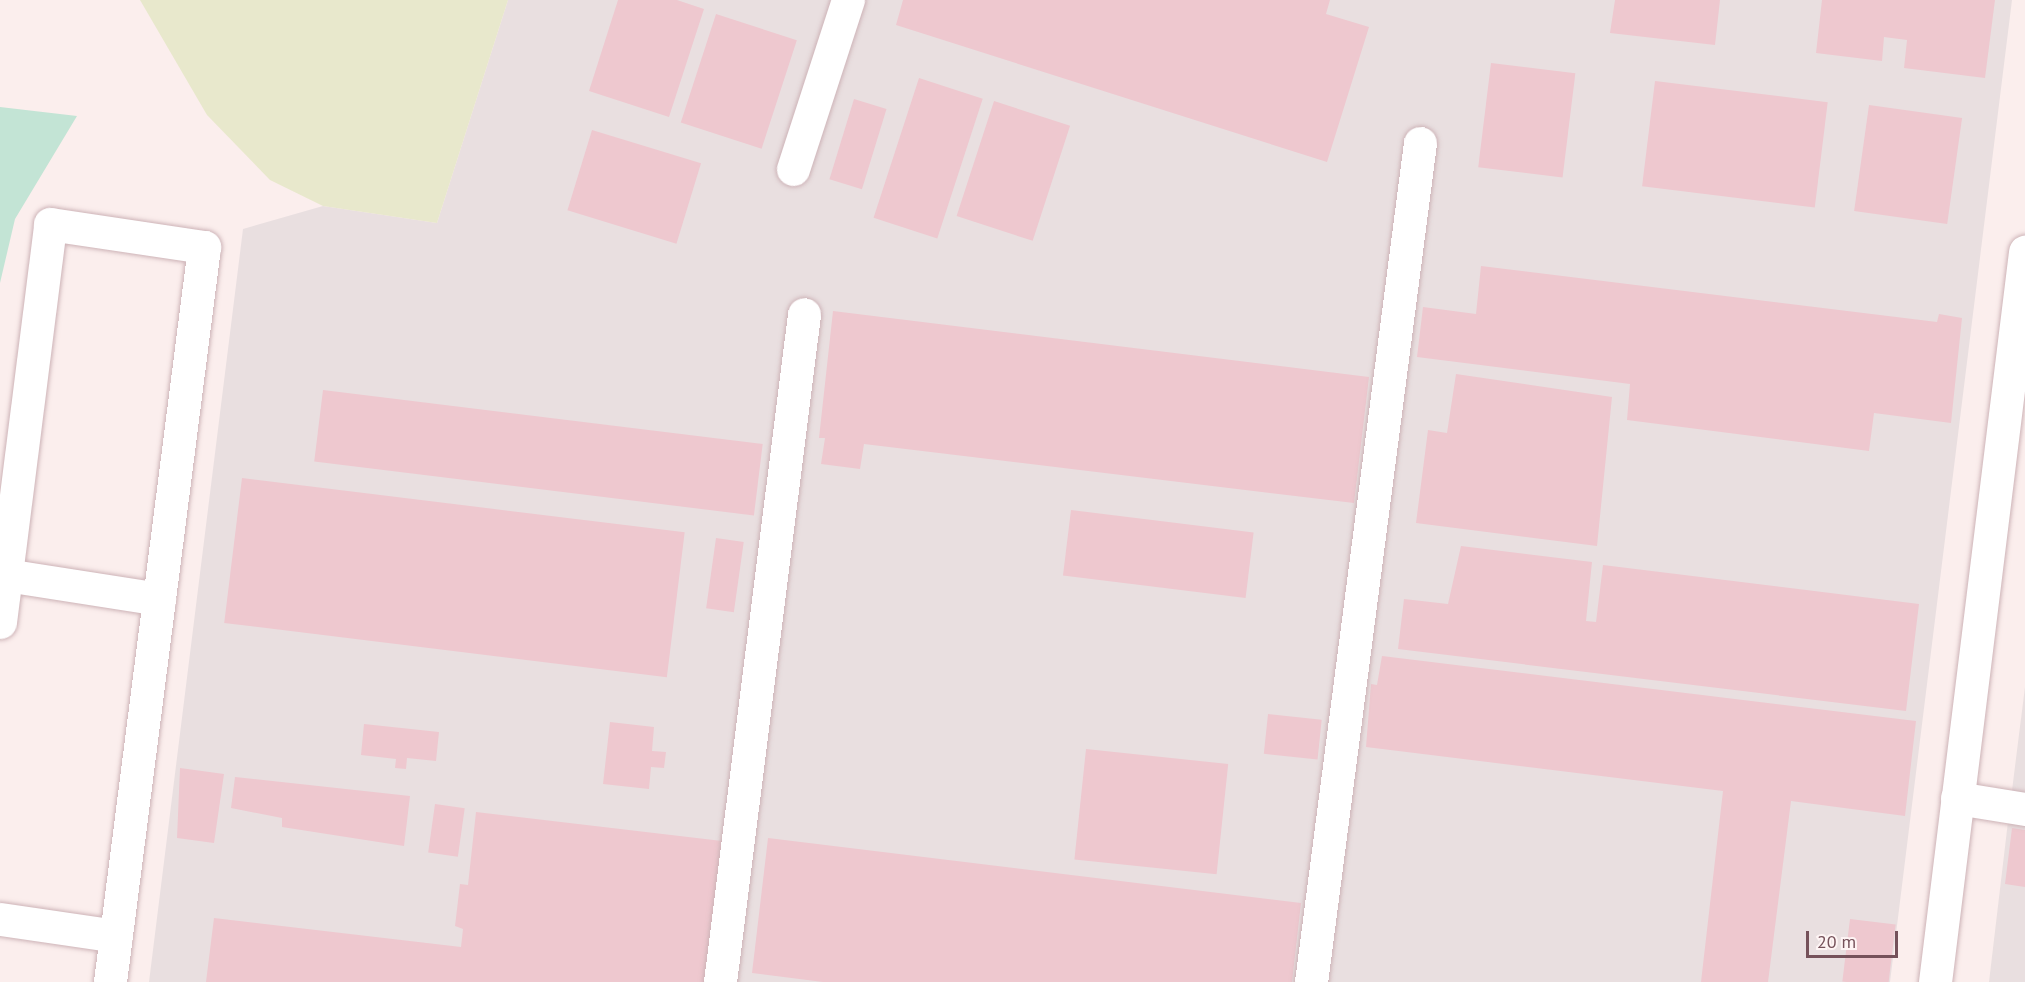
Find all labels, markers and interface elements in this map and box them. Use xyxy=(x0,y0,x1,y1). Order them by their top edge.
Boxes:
scale bar xyxy=(1809,919,1900,957)
text: 20 m xyxy=(1817,930,1856,953)

